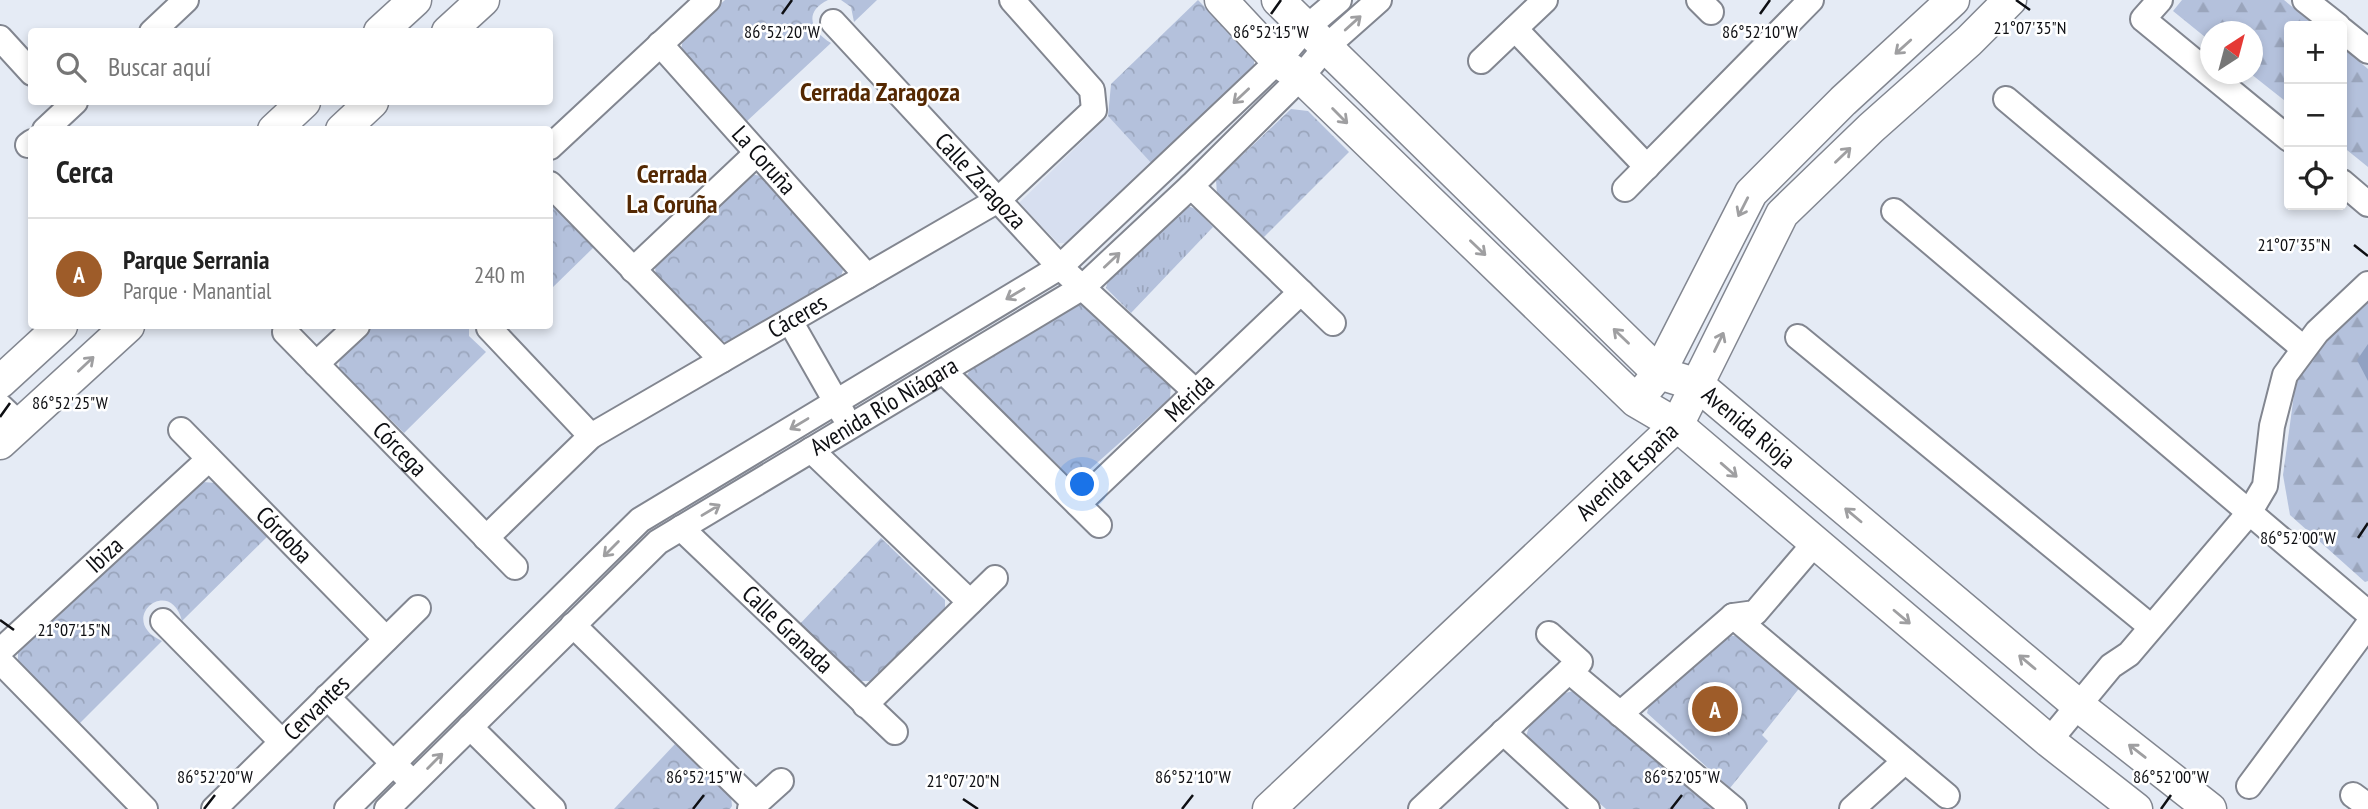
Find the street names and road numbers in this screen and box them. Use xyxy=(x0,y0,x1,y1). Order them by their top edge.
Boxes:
street label: La Coruña xyxy=(725,119,803,201)
street label: Calle Zaragoza xyxy=(928,126,1033,236)
street label: Cáceres xyxy=(762,287,832,345)
street label: Avenida Río Niágara xyxy=(804,350,963,462)
street label: Mérida xyxy=(1158,367,1221,428)
street label: Avenida Rioja xyxy=(1696,379,1802,475)
street label: Córcega xyxy=(366,415,434,483)
street label: Avenida España xyxy=(1569,416,1685,527)
street label: Córdoba xyxy=(249,499,319,570)
street label: Ibiza xyxy=(79,530,129,579)
street label: Calle Granada xyxy=(736,578,840,680)
street label: Cervantes xyxy=(277,668,356,747)

